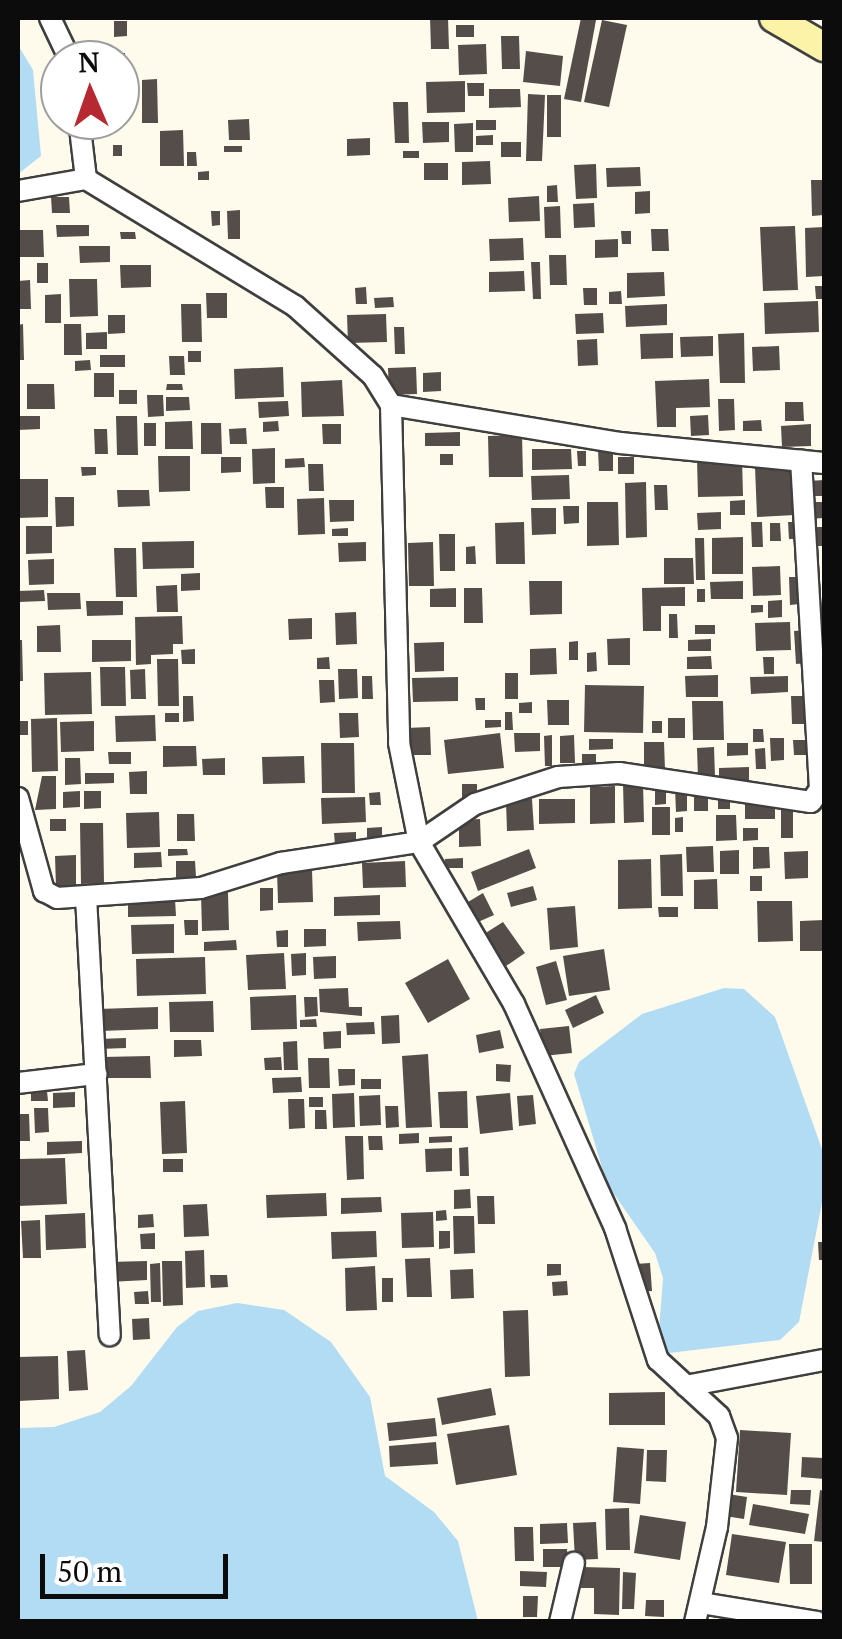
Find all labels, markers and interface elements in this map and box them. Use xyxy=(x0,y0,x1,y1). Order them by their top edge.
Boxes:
north arrow xyxy=(40,40,140,140)
text: N xyxy=(78,43,100,80)
scale bar xyxy=(45,1534,232,1596)
text: 50 m xyxy=(57,1551,122,1591)

